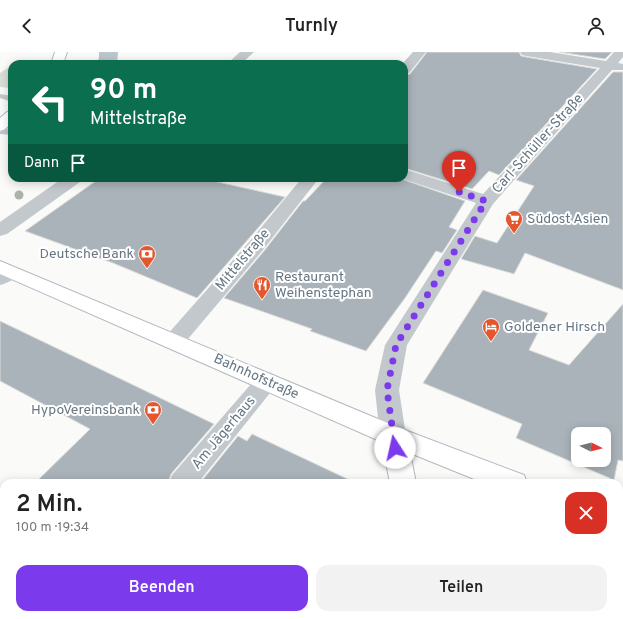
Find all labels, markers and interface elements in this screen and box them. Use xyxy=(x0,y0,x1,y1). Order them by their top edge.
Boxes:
icon: back xyxy=(16,15,38,37)
text: Turnly xyxy=(285,15,338,38)
icon: person xyxy=(585,15,607,37)
text: 90 m xyxy=(90,73,157,109)
icon: left xyxy=(24,76,76,128)
street label: Carl-Schüller-Straße xyxy=(489,91,587,197)
text: Mittelstraße xyxy=(90,108,187,131)
pin xyxy=(442,151,476,192)
icon: arrive xyxy=(67,152,89,174)
text: Dann xyxy=(24,154,59,173)
icon: arrive xyxy=(448,157,470,179)
supermarket icon: Südost Asien xyxy=(504,209,524,234)
place label: Südost Asien xyxy=(527,211,608,228)
street label: Mittelstraße xyxy=(212,226,274,294)
bank icon: Deutsche Bank xyxy=(137,244,157,269)
place label: Deutsche Bank xyxy=(40,246,134,263)
place label: Restaurant Weihenstephan xyxy=(275,269,372,302)
restaurant icon: Restaurant Weihenstephan xyxy=(252,275,272,300)
hotel icon: Goldener Hirsch xyxy=(481,317,501,342)
place label: Goldener Hirsch xyxy=(504,319,605,336)
street label: Bahnhofstraße xyxy=(211,351,301,403)
street label: Am Jägerhaus xyxy=(188,393,260,473)
bank icon: HypoVereinsbank xyxy=(143,400,163,425)
place label: HypoVereinsbank xyxy=(31,402,140,419)
position arrow xyxy=(374,427,416,469)
north arrow xyxy=(571,427,611,467)
map controls xyxy=(571,427,611,467)
text: 2 Min. xyxy=(16,490,82,520)
button: close xyxy=(565,492,607,534)
text: 100 m · 19:34 xyxy=(16,520,89,536)
button: Beenden xyxy=(16,565,308,611)
button: Teilen xyxy=(316,565,607,611)

